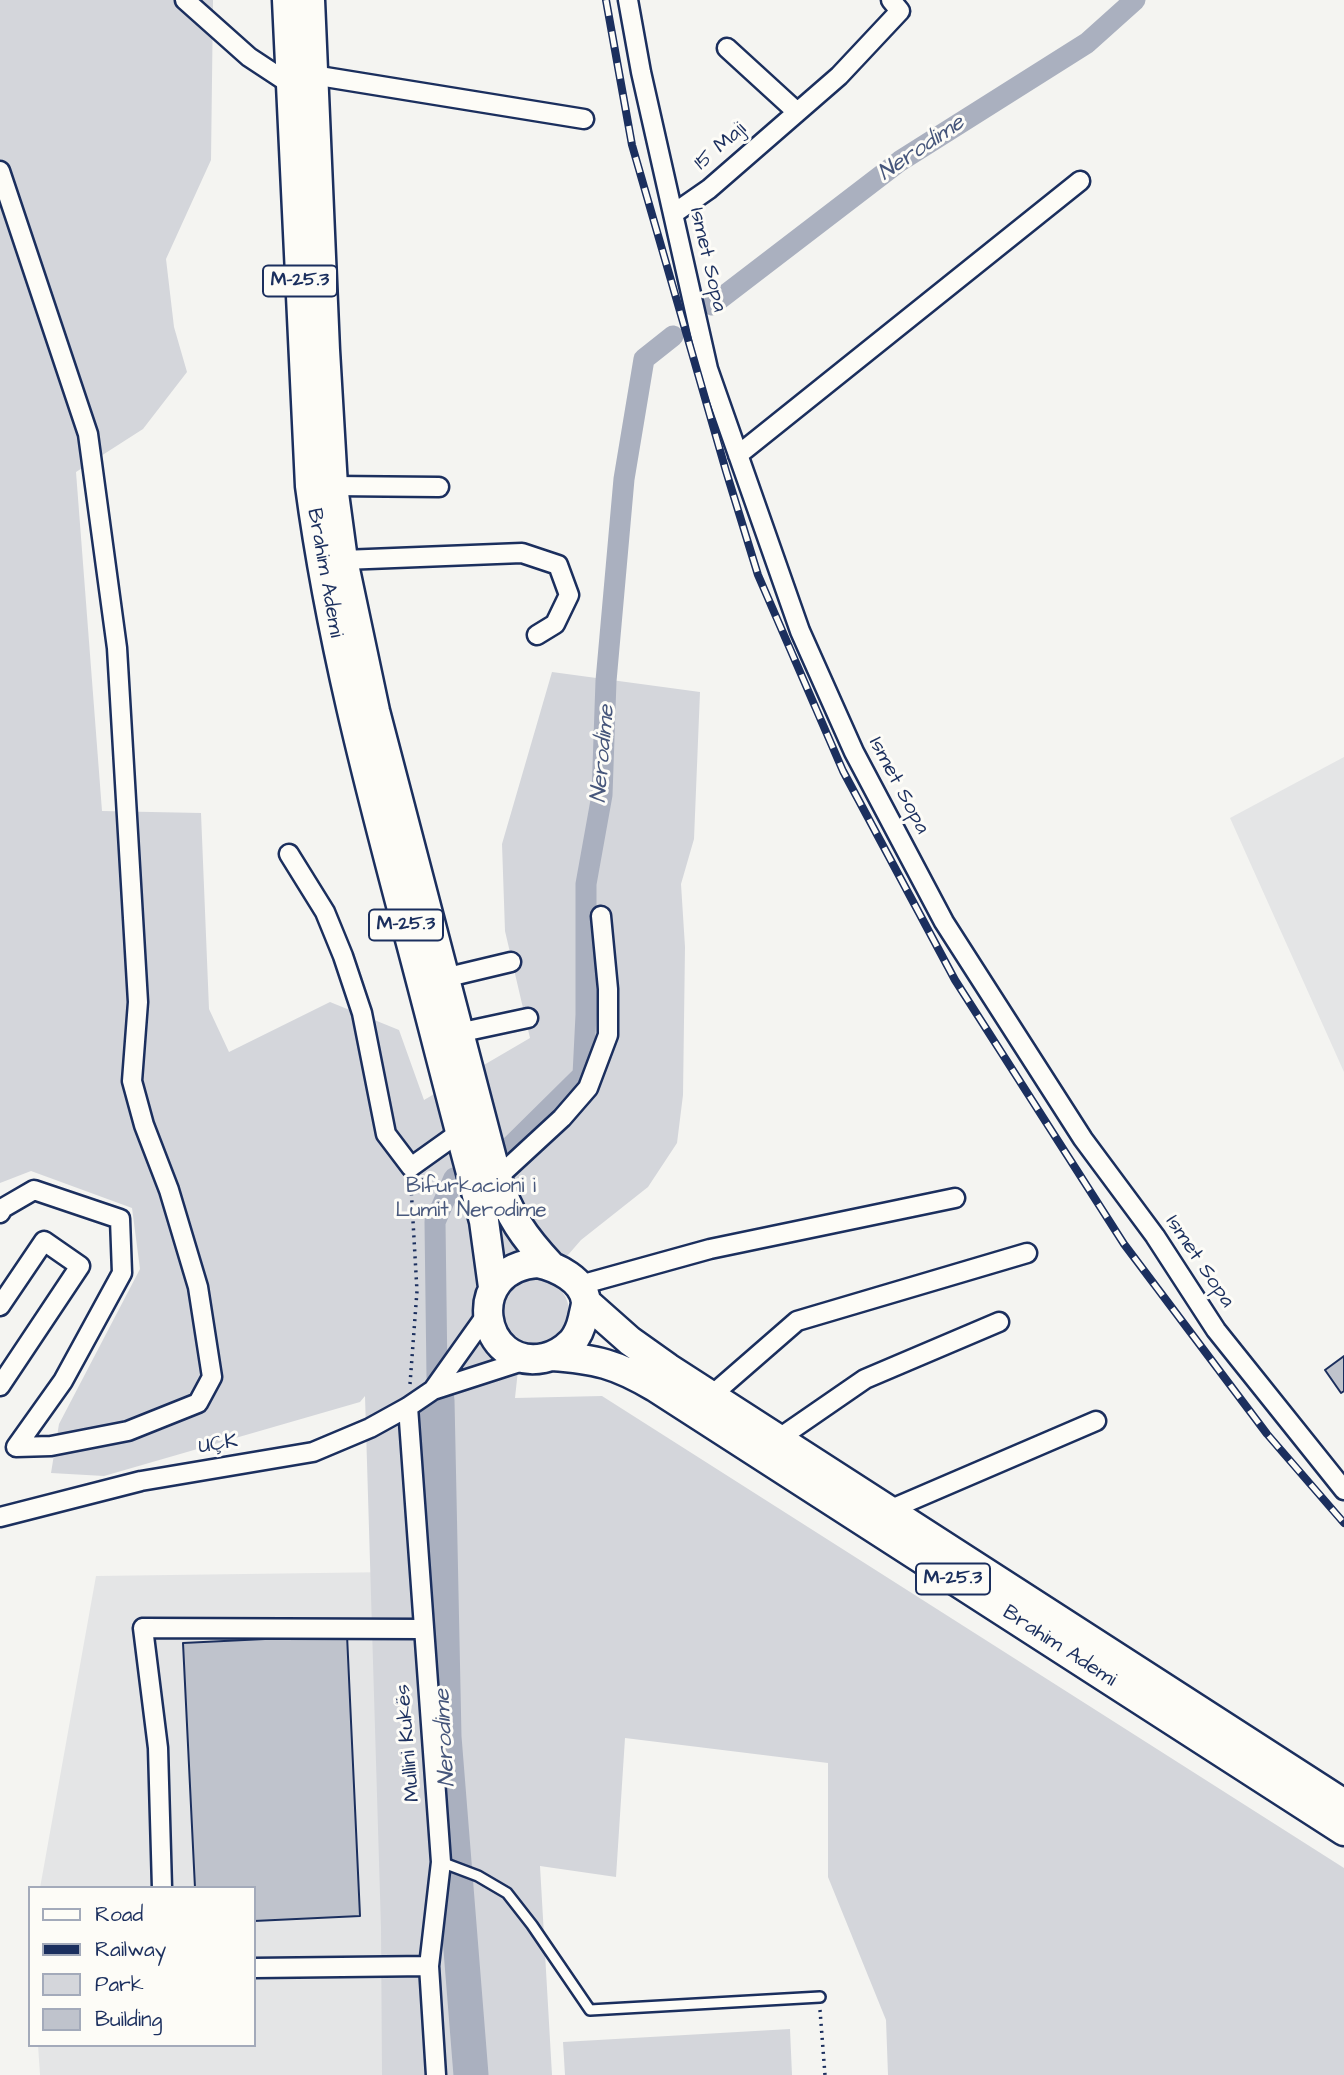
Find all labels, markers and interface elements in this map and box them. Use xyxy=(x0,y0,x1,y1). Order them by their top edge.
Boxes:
water label: Nerodime xyxy=(874,110,970,188)
street label: 15 Maji xyxy=(690,118,752,176)
street label: Ismet Sopa xyxy=(683,206,731,314)
road number: M-25.3 xyxy=(263,266,337,296)
street label: Brahim Ademi xyxy=(300,506,348,640)
water label: Nerodime xyxy=(586,704,622,804)
street label: Ismet Sopa xyxy=(862,733,934,839)
road number: M-25.3 xyxy=(369,909,443,940)
park label: Bifurkacioni i Lumit Nerodime xyxy=(395,1175,547,1225)
street label: Ismet Sopa xyxy=(1159,1211,1239,1313)
street label: UÇK xyxy=(196,1429,240,1461)
road number: M-25.3 xyxy=(916,1564,990,1595)
street label: Brahim Ademi xyxy=(997,1601,1121,1693)
street label: Mullini Kukës xyxy=(391,1683,427,1803)
water label: Nerodime xyxy=(430,1688,462,1788)
legend xyxy=(28,1886,256,2047)
text: Road xyxy=(95,1900,143,1929)
text: Railway xyxy=(95,1935,166,1964)
text: Park xyxy=(95,1970,144,1999)
text: Building xyxy=(95,2005,162,2034)

